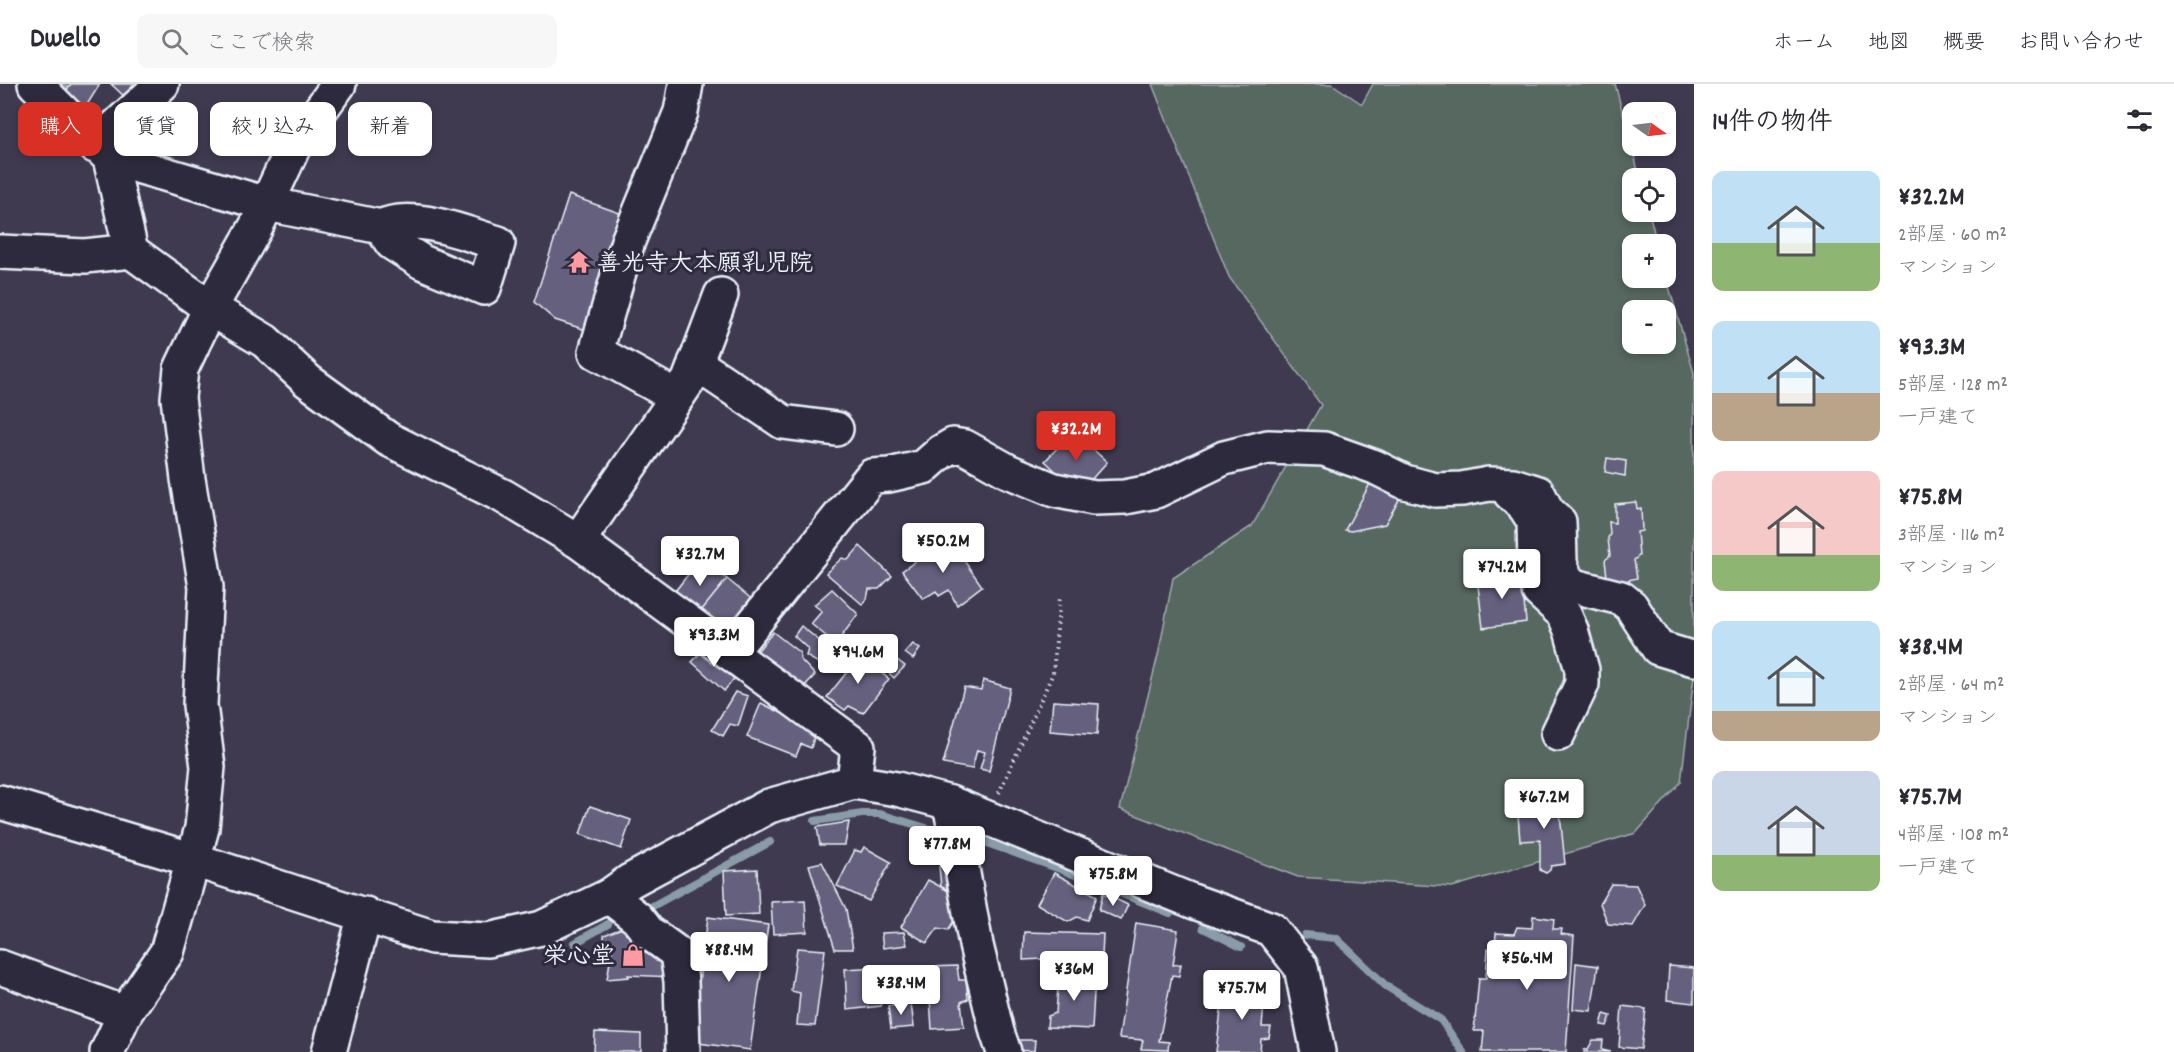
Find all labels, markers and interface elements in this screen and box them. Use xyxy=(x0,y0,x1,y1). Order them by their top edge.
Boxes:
search box xyxy=(137,14,557,68)
text: Dwello xyxy=(30,21,101,61)
icon: search xyxy=(158,25,191,58)
text: ここで検索 xyxy=(206,29,316,60)
text: ホーム xyxy=(1773,29,1835,59)
text: 地図 xyxy=(1868,29,1910,59)
text: 概要 xyxy=(1943,29,1985,59)
text: お問い合わせ xyxy=(2018,29,2144,59)
chip: 購入 xyxy=(18,102,102,156)
chip: 賃貸 xyxy=(114,102,198,156)
chip: 絞り込み xyxy=(210,102,336,156)
chip: 新着 xyxy=(348,102,432,156)
north arrow xyxy=(1622,102,1676,156)
map controls xyxy=(1622,102,1676,354)
icon: filters xyxy=(2123,104,2156,137)
text: 14件の物件 xyxy=(1712,105,1832,142)
button: locate xyxy=(1622,168,1676,222)
text: ¥32.2M xyxy=(1898,180,1964,217)
icon: home xyxy=(1760,195,1832,267)
text: 2部屋 · 60 m² xyxy=(1898,222,2007,250)
button: + xyxy=(1622,234,1676,288)
place label: 善光寺大本願乳児院 xyxy=(597,248,813,282)
temple icon: 善光寺大本願乳児院 xyxy=(566,249,592,275)
text: マンション xyxy=(1898,255,1997,283)
button: − xyxy=(1622,300,1676,354)
text: ¥93.3M xyxy=(1898,330,1965,367)
icon: home xyxy=(1760,345,1832,417)
text: 5部屋 · 128 m² xyxy=(1898,372,2008,400)
text: 一戸建て xyxy=(1898,405,1978,433)
pin: ¥32.2M xyxy=(1027,411,1125,462)
text: ¥32.2M xyxy=(1050,416,1102,444)
text: ¥75.8M xyxy=(1898,480,1963,517)
icon: home xyxy=(1760,495,1832,567)
text: 3部屋 · 116 m² xyxy=(1898,522,2005,550)
pin: ¥50.2M xyxy=(894,523,992,574)
text: ¥50.2M xyxy=(916,528,970,556)
pin: ¥32.7M xyxy=(651,536,749,587)
text: ¥32.7M xyxy=(675,541,725,569)
pin: ¥74.2M xyxy=(1453,549,1551,600)
text: ¥74.2M xyxy=(1477,554,1527,582)
text: マンション xyxy=(1898,555,1997,583)
pin: ¥93.3M xyxy=(665,617,763,668)
text: ¥93.3M xyxy=(688,622,740,650)
text: ¥38.4M xyxy=(1898,630,1963,667)
pin: ¥94.6M xyxy=(809,634,907,685)
text: ¥94.6M xyxy=(832,639,884,667)
icon: home xyxy=(1760,645,1832,717)
text: 2部屋 · 64 m² xyxy=(1898,672,2004,700)
text: マンション xyxy=(1898,705,1997,733)
pin: ¥67.2M xyxy=(1495,779,1593,830)
text: ¥75.7M xyxy=(1898,780,1962,817)
text: ¥67.2M xyxy=(1519,784,1569,812)
icon: home xyxy=(1760,795,1832,867)
text: 4部屋 · 108 m² xyxy=(1898,822,2009,850)
pin: ¥77.8M xyxy=(898,826,996,877)
text: ¥77.8M xyxy=(923,831,971,859)
text: 一戸建て xyxy=(1898,855,1978,883)
pin: ¥75.8M xyxy=(1064,856,1162,907)
text: ¥75.8M xyxy=(1088,861,1138,889)
pin: ¥88.4M xyxy=(680,932,778,983)
text: ¥88.4M xyxy=(704,937,754,965)
pin: ¥56.4M xyxy=(1478,940,1576,991)
place label: 栄心堂 xyxy=(543,941,615,975)
shop icon: 栄心堂 xyxy=(620,942,646,968)
text: ¥56.4M xyxy=(1501,945,1553,973)
pin: ¥36M xyxy=(1038,951,1110,1002)
text: ¥36M xyxy=(1054,956,1094,984)
pin: ¥38.4M xyxy=(852,965,950,1016)
text: ¥38.4M xyxy=(876,970,926,998)
pin: ¥75.7M xyxy=(1193,970,1291,1021)
text: ¥75.7M xyxy=(1217,975,1267,1003)

